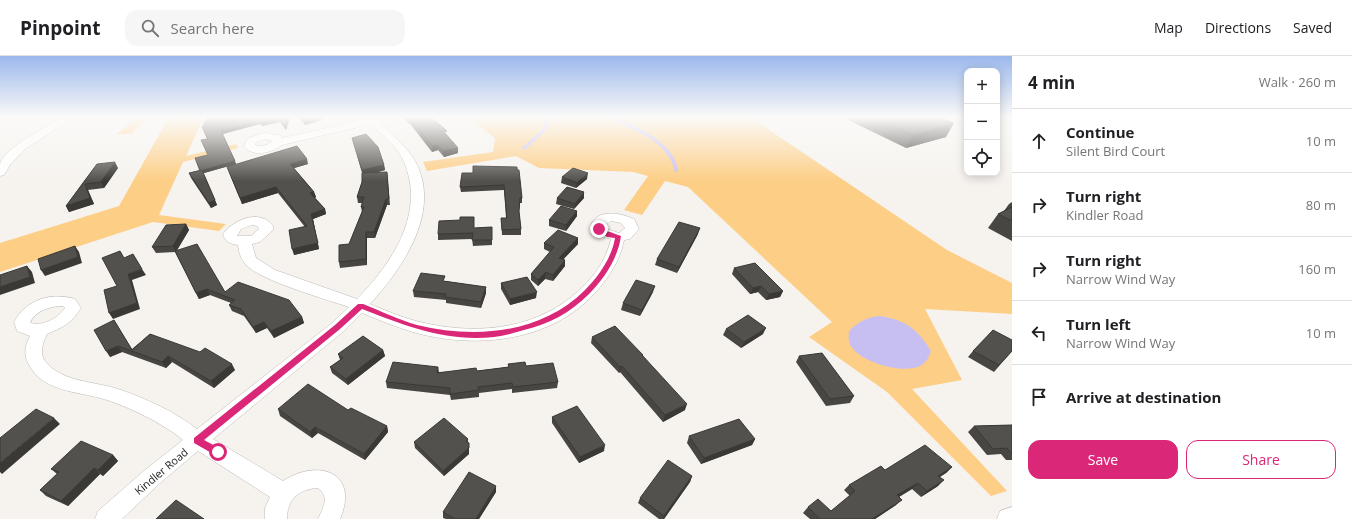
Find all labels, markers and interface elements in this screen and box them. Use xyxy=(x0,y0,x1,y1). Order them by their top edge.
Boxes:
search box xyxy=(125,10,405,46)
text: Pinpoint xyxy=(20,15,101,41)
icon: search xyxy=(139,17,161,39)
text: Search here xyxy=(171,18,254,38)
text: Map xyxy=(1154,18,1183,37)
text: Directions xyxy=(1205,18,1271,37)
text: Saved xyxy=(1293,18,1332,37)
map controls xyxy=(964,68,1000,176)
button: + xyxy=(964,68,1000,104)
text: 4 min xyxy=(1028,71,1075,94)
text: Walk · 260 m xyxy=(1259,73,1336,91)
button: − xyxy=(964,104,1000,140)
text: Continue xyxy=(1066,122,1134,142)
icon: ahead xyxy=(1028,130,1050,152)
text: 10 m xyxy=(1306,132,1336,150)
button: locate xyxy=(964,140,1000,176)
text: Silent Bird Court xyxy=(1066,142,1165,160)
text: Turn right xyxy=(1066,186,1141,206)
icon: right xyxy=(1028,194,1050,216)
text: 80 m xyxy=(1306,196,1336,214)
text: Kindler Road xyxy=(1066,206,1143,224)
route end xyxy=(590,220,608,238)
text: Turn right xyxy=(1066,250,1141,270)
icon: right xyxy=(1028,258,1050,280)
text: 160 m xyxy=(1298,260,1336,278)
text: Narrow Wind Way xyxy=(1066,270,1175,288)
text: Turn left xyxy=(1066,314,1131,334)
icon: left xyxy=(1028,322,1050,344)
text: 10 m xyxy=(1306,324,1336,342)
text: Narrow Wind Way xyxy=(1066,334,1175,352)
icon: arrive xyxy=(1028,386,1050,408)
text: Arrive at destination xyxy=(1066,387,1221,407)
button: Save xyxy=(1028,440,1178,479)
button: Share xyxy=(1186,440,1336,479)
route start xyxy=(209,443,227,461)
street label: Kindler Road xyxy=(131,444,191,498)

